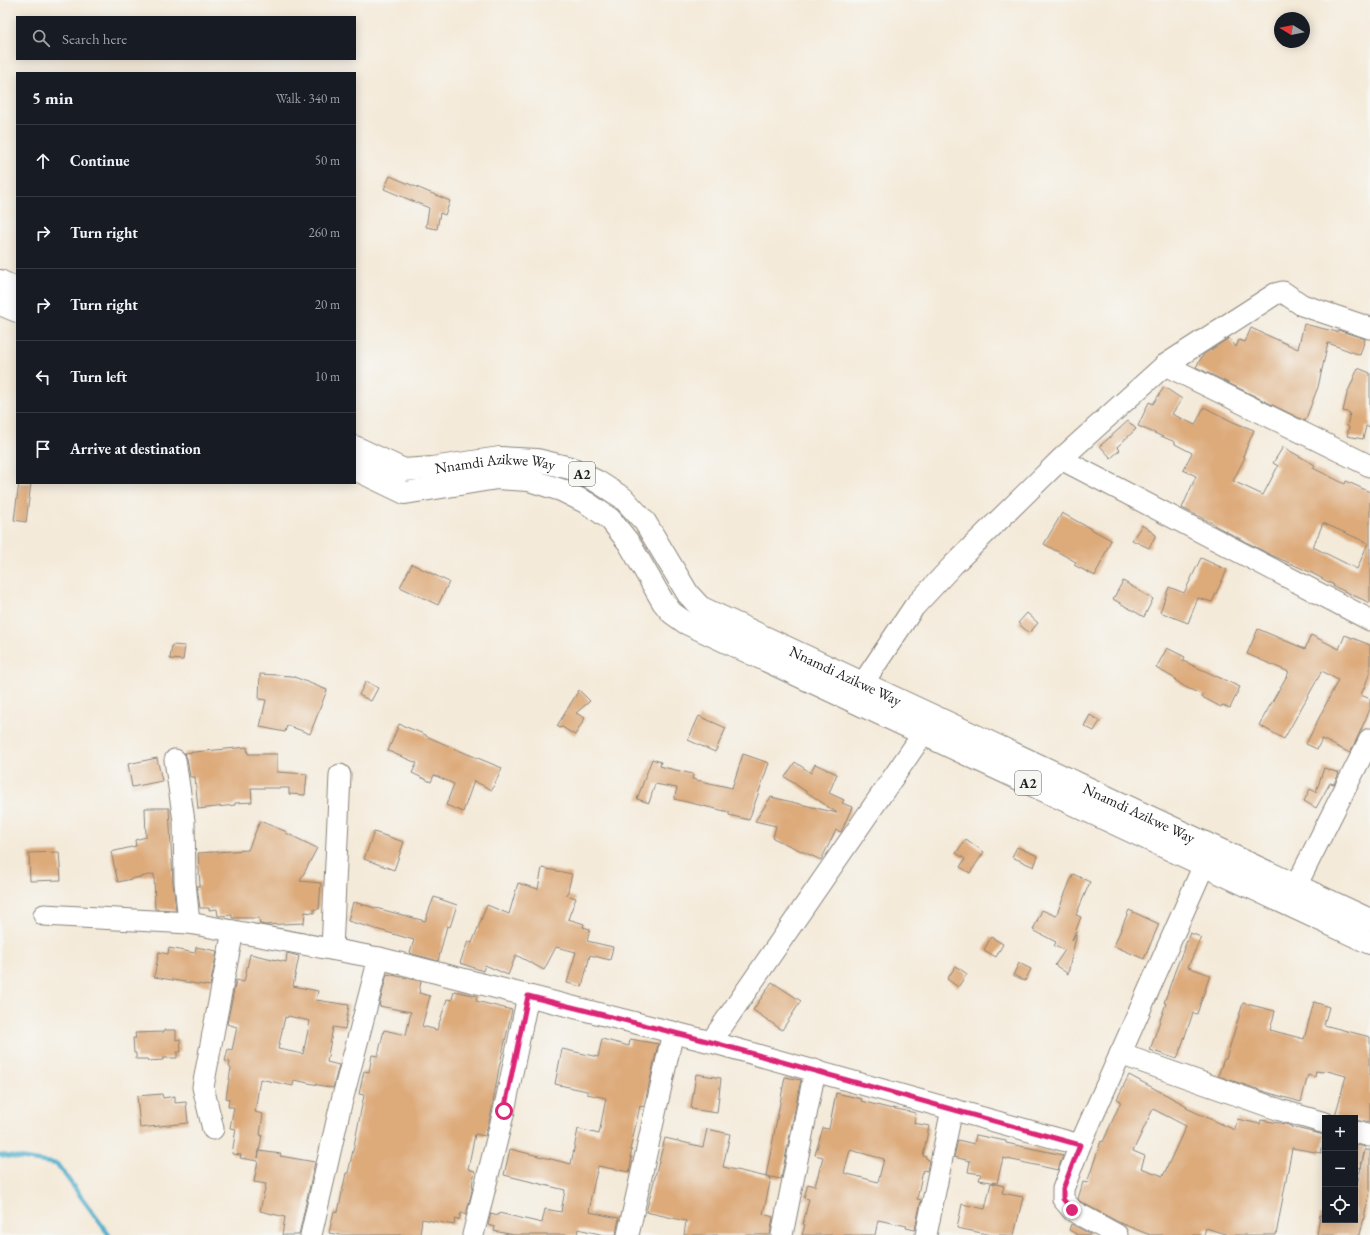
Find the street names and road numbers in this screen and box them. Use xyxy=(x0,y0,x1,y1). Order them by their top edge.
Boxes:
street label: Nnamdi Azikwe Way xyxy=(434,448,558,477)
road number: A2 xyxy=(569,462,595,486)
street label: Nnamdi Azikwe Way xyxy=(787,641,905,710)
road number: A2 xyxy=(1015,771,1041,795)
street label: Nnamdi Azikwe Way xyxy=(1080,778,1199,847)

